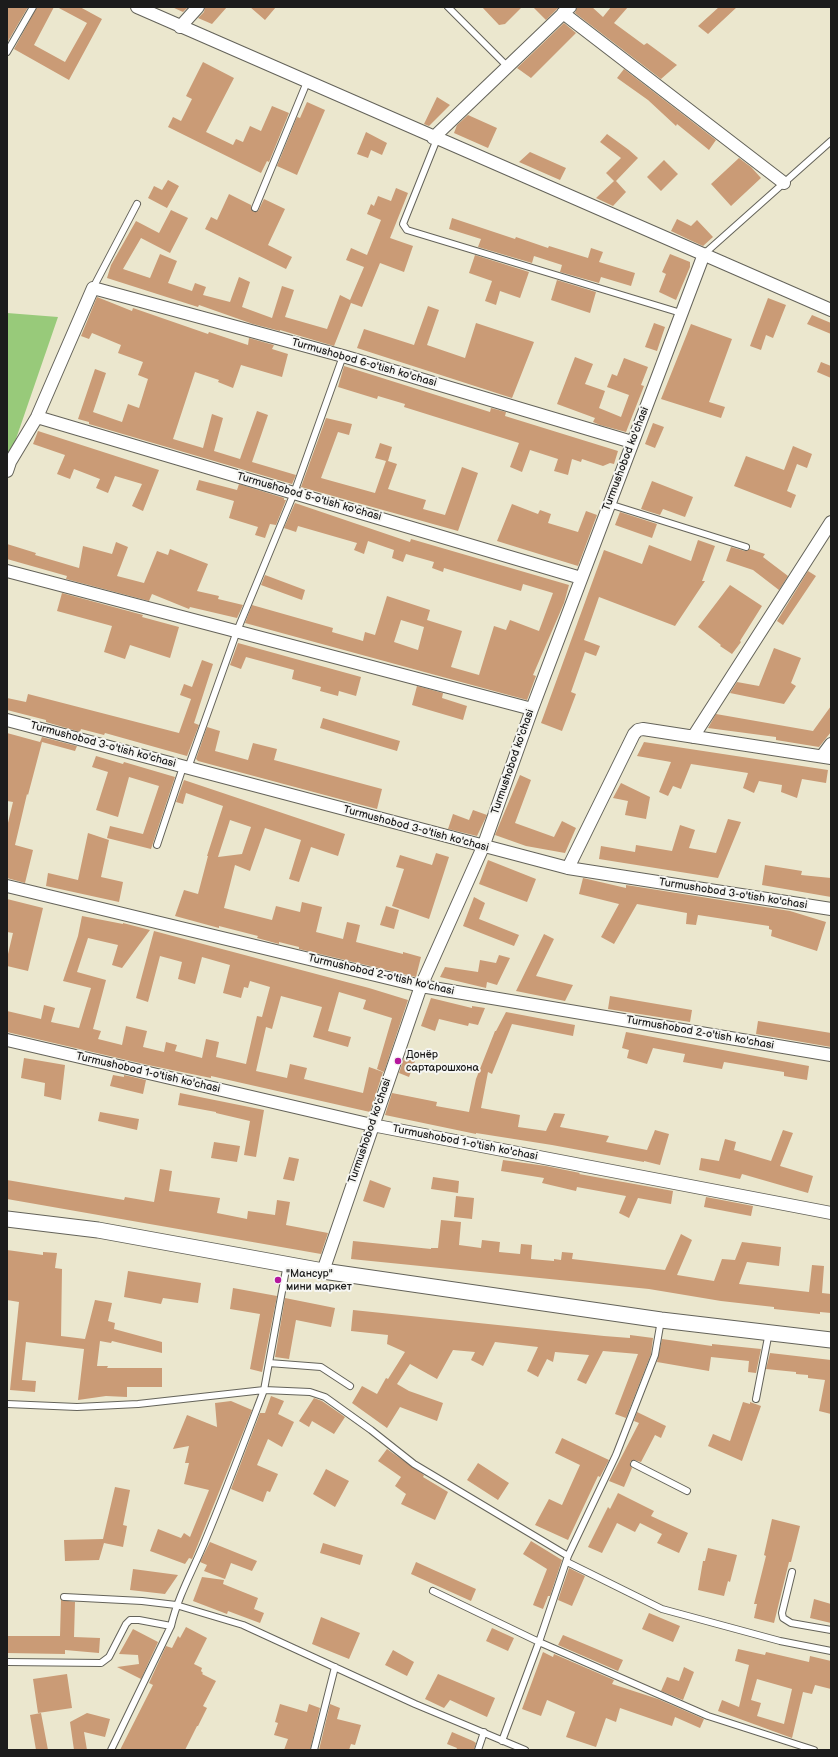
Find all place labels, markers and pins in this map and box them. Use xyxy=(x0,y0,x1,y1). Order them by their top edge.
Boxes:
place label: Донёр сартарошхона xyxy=(406,1048,479,1074)
marker: Донёр сартарошхона xyxy=(393,1056,403,1066)
place label: "Мансур" мини маркет xyxy=(286,1267,352,1293)
marker: "Мансур" мини маркет xyxy=(273,1275,283,1285)

